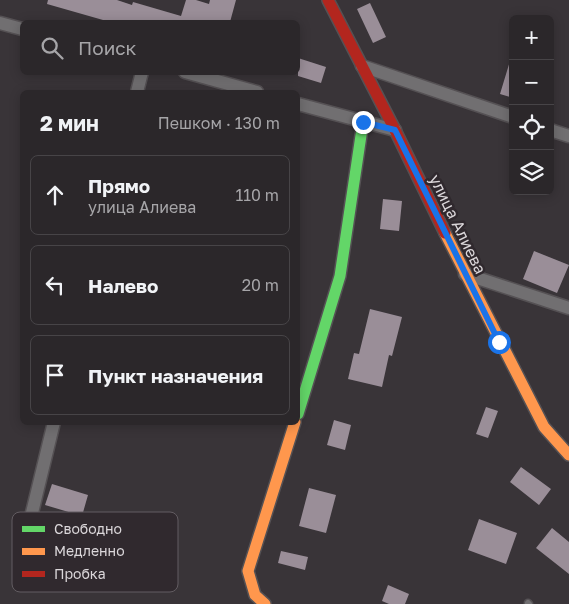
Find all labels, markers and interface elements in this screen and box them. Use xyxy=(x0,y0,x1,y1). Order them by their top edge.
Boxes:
map controls xyxy=(509,15,554,195)
button: + xyxy=(509,15,554,60)
search box xyxy=(20,20,300,75)
icon: search xyxy=(38,34,66,62)
text: Поиск xyxy=(78,36,137,59)
button: − xyxy=(509,60,554,105)
button: locate xyxy=(509,105,554,150)
text: 2 мин xyxy=(40,110,99,136)
route end xyxy=(352,111,375,134)
text: Пешком · 130 m xyxy=(158,113,280,133)
button: layers xyxy=(509,150,554,195)
street label: улица Алиева xyxy=(425,171,491,277)
text: Прямо xyxy=(88,174,150,197)
icon: ahead xyxy=(41,181,69,209)
text: 110 m xyxy=(235,185,279,205)
text: улица Алиева xyxy=(88,197,196,217)
icon: left xyxy=(41,271,69,299)
text: Налево xyxy=(88,274,158,297)
text: 20 m xyxy=(242,275,279,295)
route start xyxy=(488,331,511,354)
icon: arrive xyxy=(41,361,69,389)
text: Пункт назначения xyxy=(88,364,263,387)
legend xyxy=(12,512,178,592)
text: Свободно xyxy=(54,520,122,537)
text: Медленно xyxy=(54,542,125,559)
text: Пробка xyxy=(54,565,106,582)

